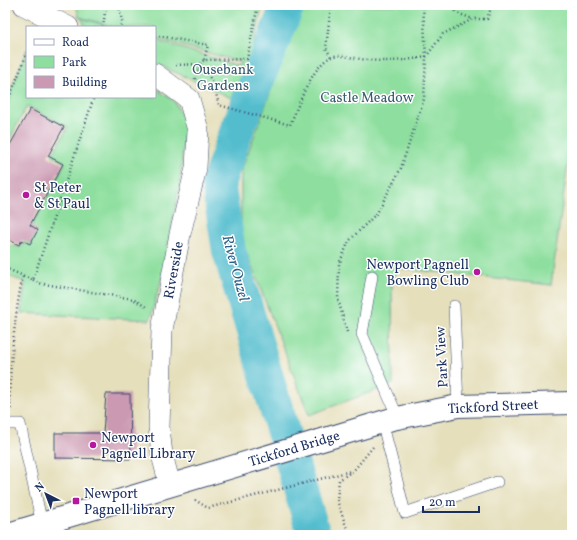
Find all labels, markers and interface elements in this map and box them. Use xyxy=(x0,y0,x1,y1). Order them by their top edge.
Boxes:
legend xyxy=(26,26,156,98)
text: Road xyxy=(62,35,89,51)
text: Park xyxy=(62,55,87,71)
park label: Ousebank Gardens xyxy=(192,61,254,96)
text: Building xyxy=(62,75,107,91)
park label: Castle Meadow xyxy=(320,89,414,108)
place label: St Peter & St Paul xyxy=(34,179,90,214)
marker: St Peter & St Paul xyxy=(21,190,31,200)
water label: River Ouzel xyxy=(216,233,254,304)
street label: Riverside xyxy=(160,240,189,301)
place label: Newport Pagnell Bowling Club xyxy=(367,256,469,291)
marker: Newport Pagnell Bowling Club xyxy=(472,267,482,277)
street label: Park View xyxy=(431,326,454,388)
street label: Tickford Street xyxy=(447,396,539,419)
street label: Tickford Bridge xyxy=(246,426,343,472)
place label: Newport Pagnell Library xyxy=(101,429,196,464)
marker: Newport Pagnell Library xyxy=(88,440,98,450)
north arrow xyxy=(26,474,66,514)
text: N xyxy=(32,479,48,496)
place label: Newport Pagnell library xyxy=(84,485,175,520)
scale bar xyxy=(423,488,479,514)
text: 20 m xyxy=(429,495,456,511)
marker: Newport Pagnell library xyxy=(71,496,81,506)

